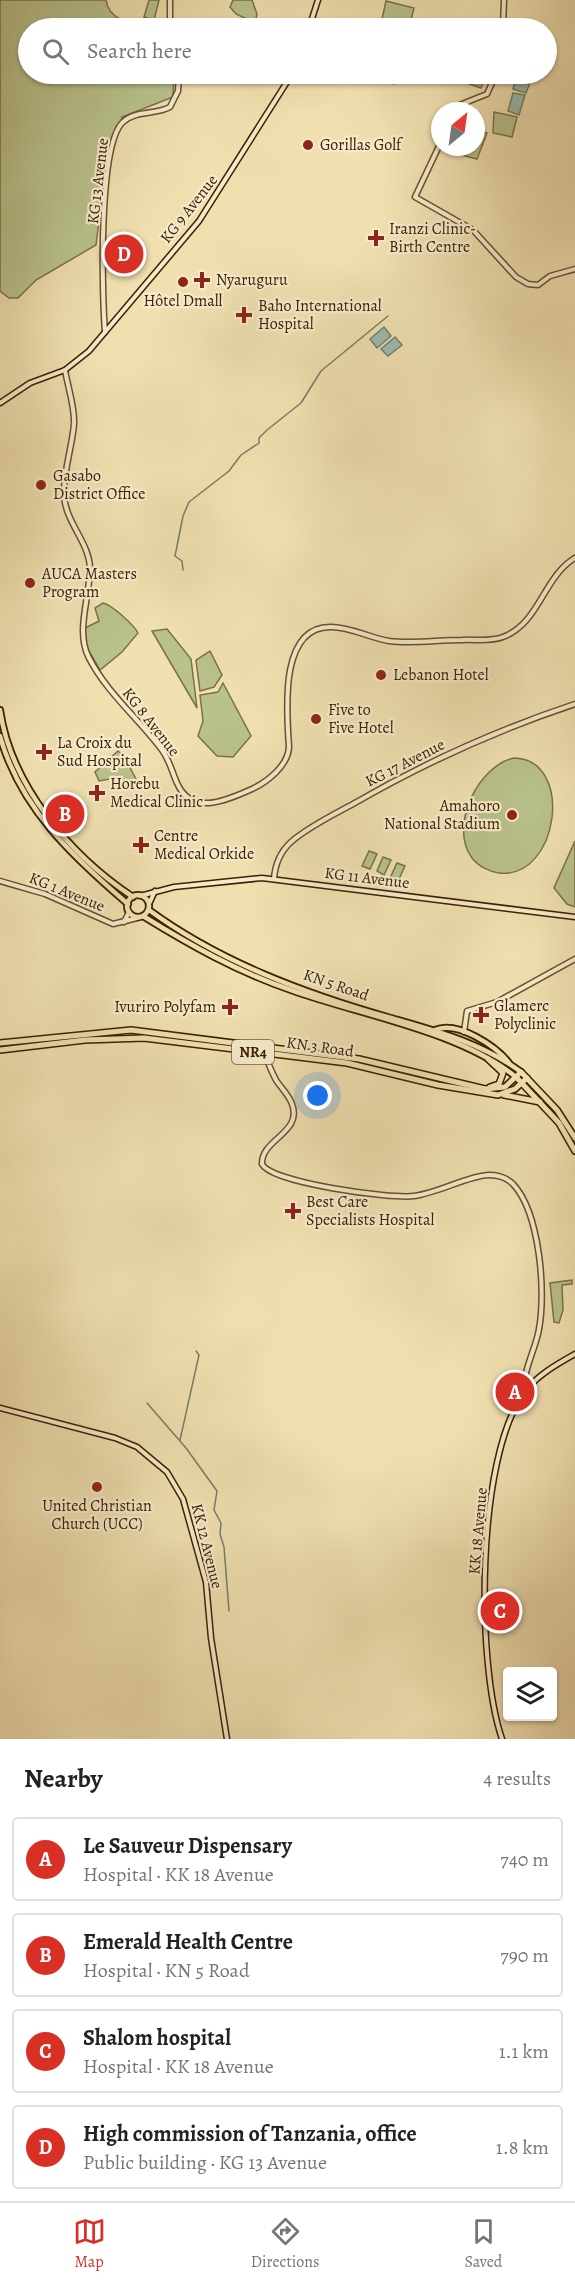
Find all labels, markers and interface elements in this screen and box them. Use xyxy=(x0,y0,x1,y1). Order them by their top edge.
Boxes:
search box xyxy=(18,18,557,84)
icon: search xyxy=(39,35,72,68)
text: Search here xyxy=(87,36,192,66)
north arrow xyxy=(431,102,485,156)
place label: Gorillas Golf xyxy=(320,134,404,156)
street label: KG 13 Avenue xyxy=(82,137,114,225)
marker: Gorillas Golf xyxy=(301,138,315,152)
street label: KG 9 Avenue xyxy=(155,170,223,248)
place label: Iranzi Clinic- Birth Centre xyxy=(389,218,476,258)
marker: Iranzi Clinic- Birth Centre xyxy=(367,229,385,247)
pin: D xyxy=(104,232,144,276)
place label: Nyaruguru xyxy=(216,269,288,291)
marker: Nyaruguru xyxy=(193,271,211,289)
marker: Hôtel Dmall xyxy=(176,275,190,289)
place label: Hôtel Dmall xyxy=(143,290,223,312)
place label: Baho International Hospital xyxy=(258,295,382,335)
marker: Baho International Hospital xyxy=(235,306,253,324)
place label: Gasabo District Office xyxy=(53,465,145,505)
marker: Gasabo District Office xyxy=(34,478,48,492)
place label: AUCA Masters Program xyxy=(41,563,137,603)
marker: AUCA Masters Program xyxy=(23,576,37,590)
place label: Lebanon Hotel xyxy=(393,664,489,686)
marker: Lebanon Hotel xyxy=(374,668,388,682)
street label: KG 8 Avenue xyxy=(117,683,185,761)
place label: Five to Five Hotel xyxy=(328,699,394,739)
marker: Five to Five Hotel xyxy=(309,712,323,726)
place label: La Croix du Sud Hospital xyxy=(57,732,142,772)
street label: KG 17 Avenue xyxy=(361,734,449,792)
marker: La Croix du Sud Hospital xyxy=(35,743,53,761)
place label: Horebu Medical Clinic xyxy=(110,773,203,813)
marker: Horebu Medical Clinic xyxy=(88,784,106,802)
pin: B xyxy=(46,792,84,836)
place label: Amahoro National Stadium xyxy=(384,795,500,835)
marker: Amahoro National Stadium xyxy=(505,808,519,822)
place label: Centre Medical Orkide xyxy=(154,825,254,865)
marker: Centre Medical Orkide xyxy=(132,836,150,854)
street label: KG 11 Avenue xyxy=(323,862,411,894)
street label: KG 1 Avenue xyxy=(26,867,108,917)
street label: KN 5 Road xyxy=(300,964,372,1007)
place label: Glamerc Polyclinic xyxy=(494,995,556,1035)
place label: Ivuriro Polyfam xyxy=(114,996,216,1018)
marker: Ivuriro Polyfam xyxy=(221,998,239,1016)
marker: Glamerc Polyclinic xyxy=(472,1006,490,1024)
street label: KN 3 Road xyxy=(285,1031,356,1063)
road number: NR4 xyxy=(232,1040,274,1064)
your location xyxy=(303,1081,332,1110)
place label: Best Care Specialists Hospital xyxy=(306,1191,434,1231)
marker: Best Care Specialists Hospital xyxy=(284,1202,302,1220)
pin: A xyxy=(496,1370,534,1414)
marker: United Christian Church (UCC) xyxy=(90,1480,104,1494)
street label: KK 18 Avenue xyxy=(463,1487,493,1575)
place label: United Christian Church (UCC) xyxy=(42,1495,152,1535)
street label: KK 12 Avenue xyxy=(186,1501,228,1591)
pin: C xyxy=(480,1588,520,1634)
map controls xyxy=(503,1667,557,1721)
button: layers xyxy=(503,1667,557,1721)
text: Nearby xyxy=(24,1761,103,1796)
text: 4 results xyxy=(483,1765,551,1792)
text: Le Sauveur Dispensary xyxy=(83,1831,292,1861)
text: A xyxy=(39,1846,52,1873)
text: 740 m xyxy=(500,1846,549,1873)
text: Hospital · KK 18 Avenue xyxy=(83,1861,274,1888)
text: Emerald Health Centre xyxy=(83,1927,293,1957)
text: B xyxy=(39,1942,52,1969)
text: 790 m xyxy=(500,1942,549,1969)
text: Hospital · KN 5 Road xyxy=(83,1957,250,1984)
text: Shalom hospital xyxy=(83,2023,231,2053)
text: C xyxy=(39,2038,52,2065)
text: 1.1 km xyxy=(499,2038,549,2065)
text: Hospital · KK 18 Avenue xyxy=(83,2053,274,2080)
text: High commission of Tanzania, office xyxy=(83,2119,417,2149)
text: D xyxy=(39,2134,52,2161)
text: 1.8 km xyxy=(496,2134,549,2161)
text: Public building · KG 13 Avenue xyxy=(83,2149,327,2176)
tab: Map xyxy=(73,2215,106,2273)
tab: Directions xyxy=(251,2215,319,2273)
tab: Saved xyxy=(464,2215,502,2273)

